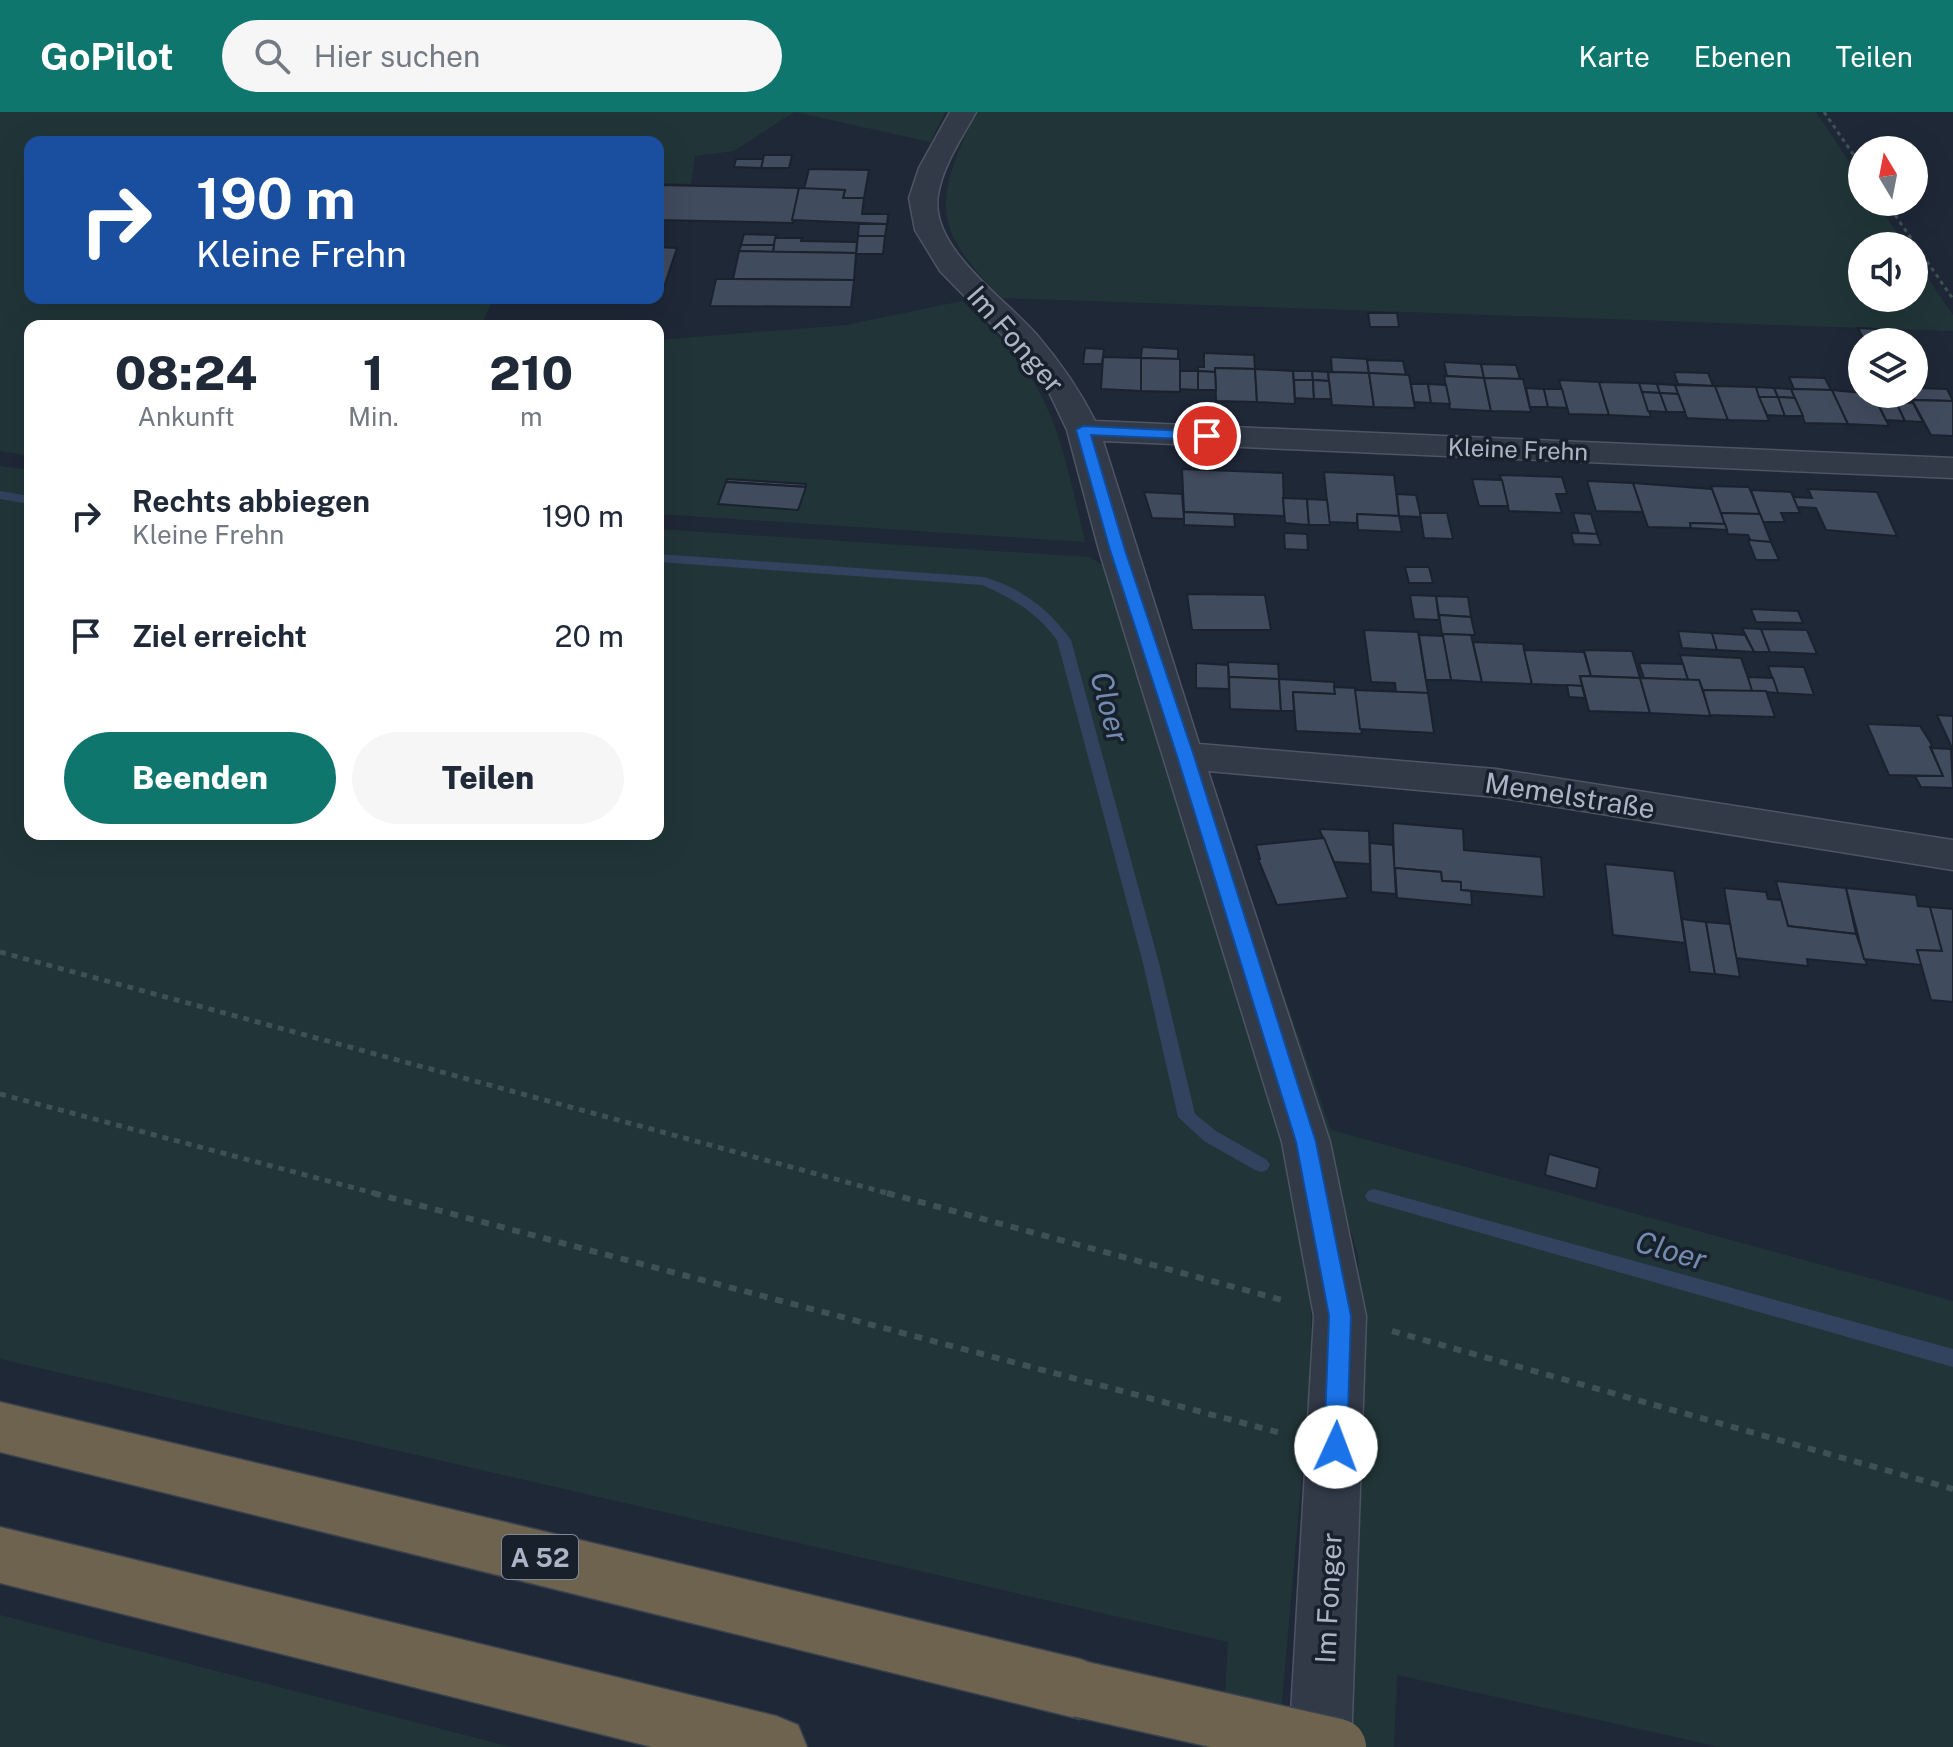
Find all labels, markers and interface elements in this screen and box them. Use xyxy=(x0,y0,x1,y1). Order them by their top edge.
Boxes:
search box xyxy=(222,20,782,92)
text: GoPilot xyxy=(40,34,174,79)
icon: search xyxy=(250,34,294,78)
text: Hier suchen xyxy=(314,38,480,74)
text: Karte xyxy=(1579,40,1650,73)
text: Ebenen xyxy=(1694,40,1792,73)
text: Teilen xyxy=(1836,40,1913,73)
north arrow xyxy=(1848,136,1928,216)
map controls xyxy=(1848,136,1928,408)
text: 190 m xyxy=(196,166,356,232)
icon: right xyxy=(64,168,168,272)
button: sound xyxy=(1848,232,1928,312)
text: Kleine Frehn xyxy=(196,233,407,275)
street label: Im Fonger xyxy=(961,279,1071,399)
button: layers xyxy=(1848,328,1928,408)
text: 08:24 xyxy=(115,344,257,401)
text: 1 xyxy=(363,344,384,401)
text: 210 xyxy=(489,344,573,401)
text: Ankunft xyxy=(137,401,235,432)
text: Min. xyxy=(348,401,399,432)
text: m xyxy=(520,401,543,432)
pin xyxy=(1173,402,1241,470)
icon: arrive xyxy=(1185,414,1229,458)
street label: Kleine Frehn xyxy=(1447,433,1589,465)
text: Rechts abbiegen xyxy=(132,483,370,519)
icon: right xyxy=(64,494,108,538)
text: 190 m xyxy=(542,498,624,534)
text: Kleine Frehn xyxy=(132,519,284,550)
icon: arrive xyxy=(64,614,108,658)
text: Ziel erreicht xyxy=(132,618,307,654)
text: 20 m xyxy=(555,618,624,654)
water label: Cloer xyxy=(1083,668,1137,747)
button: Beenden xyxy=(64,732,336,824)
button: Teilen xyxy=(352,732,624,824)
street label: Memelstraße xyxy=(1483,765,1657,825)
water label: Cloer xyxy=(1631,1223,1711,1277)
position arrow xyxy=(1294,1405,1378,1489)
street label: Im Fonger xyxy=(1308,1532,1348,1664)
road number: A 52 xyxy=(502,1535,578,1579)

